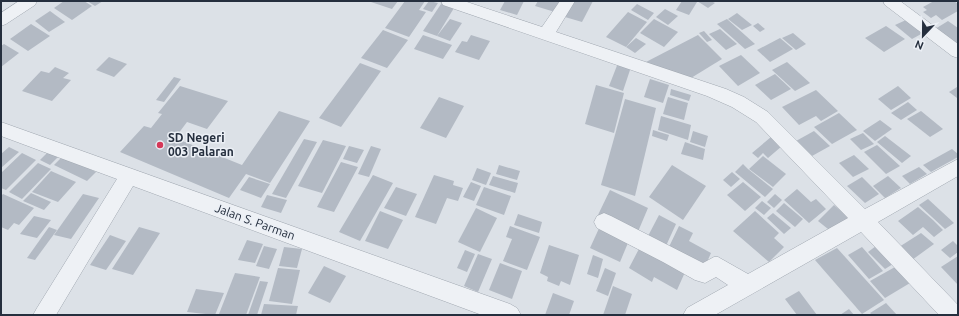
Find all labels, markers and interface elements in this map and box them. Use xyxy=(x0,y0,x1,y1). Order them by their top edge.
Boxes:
north arrow xyxy=(903,16,943,56)
text: N xyxy=(913,38,925,52)
place label: SD Negeri 003 Palaran xyxy=(168,131,234,158)
marker: SD Negeri 003 Palaran xyxy=(155,140,165,150)
street label: Jalan S. Parman xyxy=(213,201,297,242)

